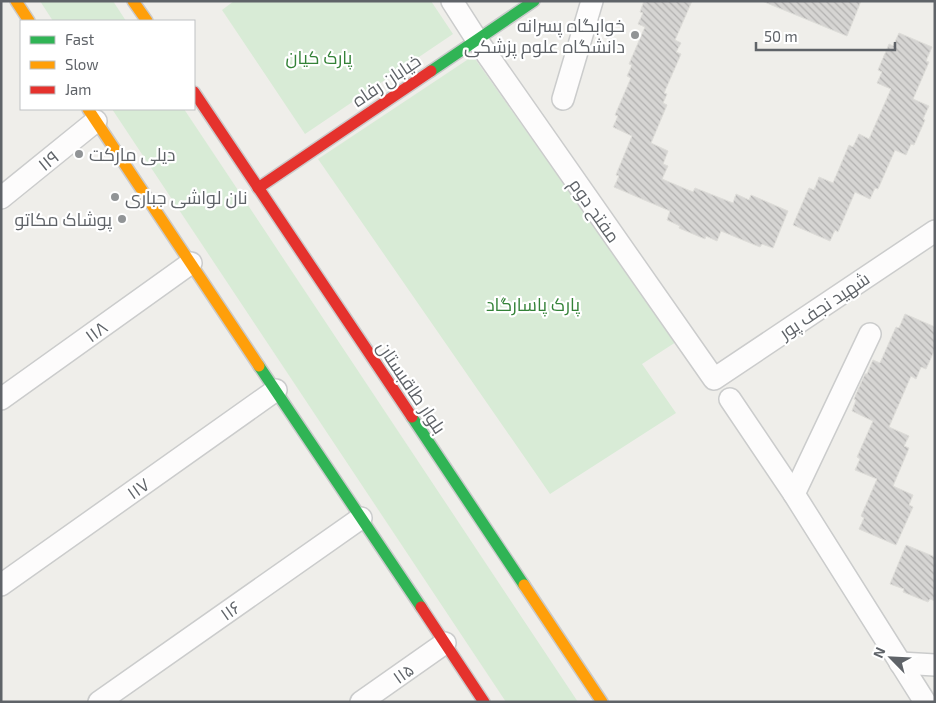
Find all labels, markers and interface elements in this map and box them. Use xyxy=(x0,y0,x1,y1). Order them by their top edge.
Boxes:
place label: خوابگاه پسرانه دانشگاه علوم پزشکی xyxy=(464,14,625,59)
legend xyxy=(20,20,195,110)
scale bar xyxy=(756,20,895,52)
text: 50 m xyxy=(764,27,798,45)
marker: خوابگاه پسرانه دانشگاه علوم پزشکی xyxy=(629,29,641,41)
text: Fast xyxy=(65,30,95,48)
park label: پارک کیان xyxy=(286,46,353,70)
street label: خیابان رفاه xyxy=(347,49,425,112)
text: Slow xyxy=(65,55,99,73)
text: Jam xyxy=(65,80,91,98)
place label: دیلی مارکت xyxy=(89,143,176,166)
street label: ۱۱۹ xyxy=(33,145,63,175)
marker: دیلی مارکت xyxy=(73,148,85,160)
street label: مفتح دوم xyxy=(563,174,625,248)
place label: نان لواشی جباری xyxy=(125,186,248,209)
marker: نان لواشی جباری xyxy=(109,191,121,203)
place label: پوشاک مکاتو xyxy=(15,208,112,232)
marker: پوشاک مکاتو xyxy=(116,213,128,225)
street label: شهید نجف پور xyxy=(774,267,875,346)
park label: پارک پاسارگاد xyxy=(486,293,580,317)
street label: ۱۱۸ xyxy=(80,316,112,346)
street label: بلوار طاقبستان xyxy=(372,336,451,438)
street label: ۱۱۷ xyxy=(123,473,153,503)
street label: ۱۱۶ xyxy=(216,595,244,625)
north arrow xyxy=(866,633,916,683)
text: N xyxy=(869,644,888,661)
street label: ۱۱۵ xyxy=(388,658,418,688)

